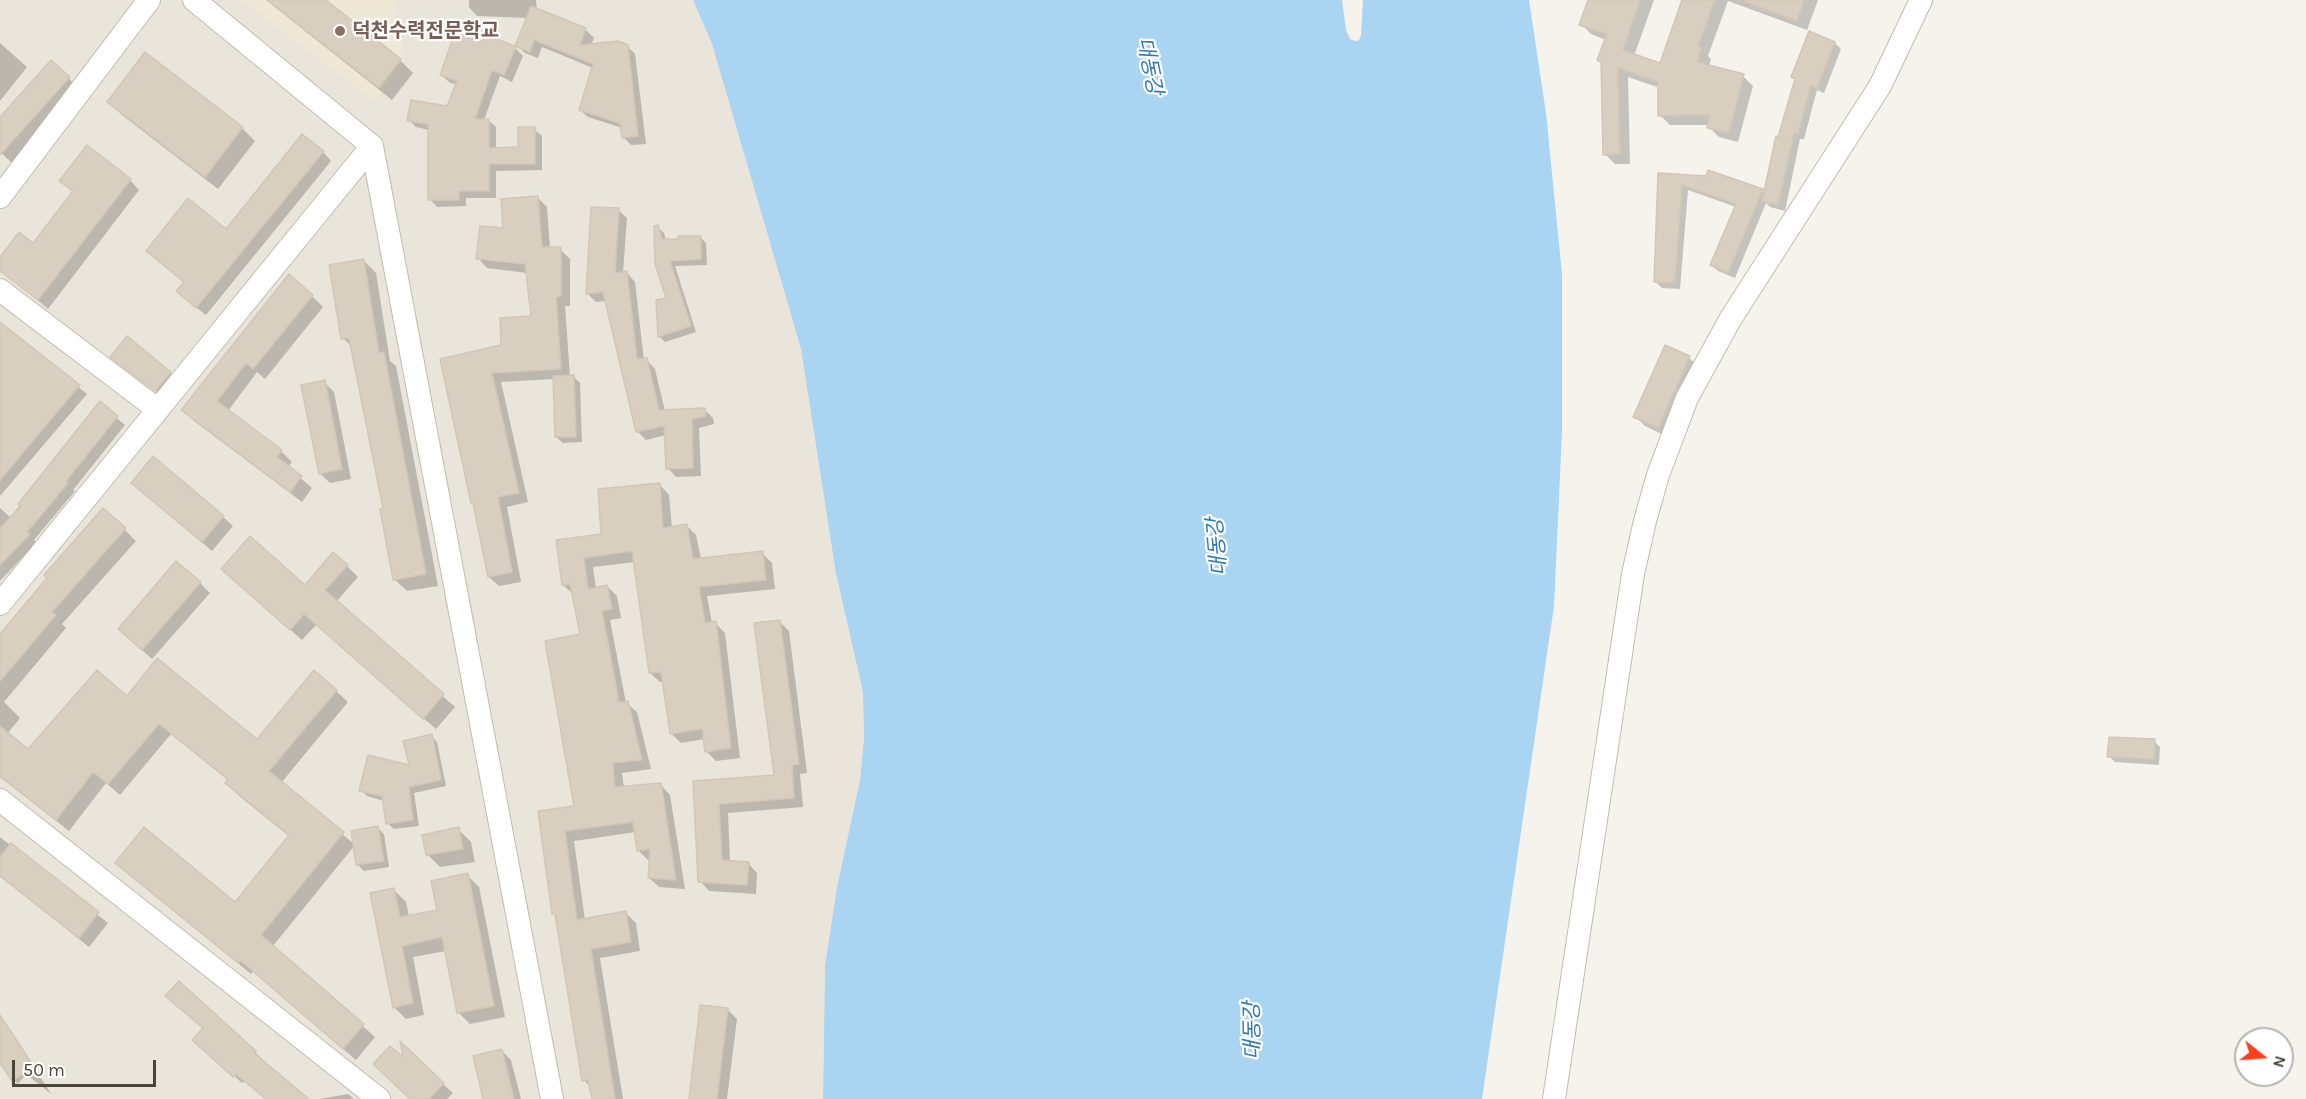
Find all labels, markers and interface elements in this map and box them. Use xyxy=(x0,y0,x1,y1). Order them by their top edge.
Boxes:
place label: 덕천수력전문학교 xyxy=(352,19,499,43)
marker: 덕천수력전문학교 xyxy=(333,24,347,38)
water label: 대동강 xyxy=(1131,35,1167,97)
water label: 대동강 xyxy=(1203,517,1233,577)
water label: 대동강 xyxy=(1240,1002,1266,1060)
north arrow xyxy=(2234,1027,2294,1087)
scale bar xyxy=(15,1048,159,1086)
text: N xyxy=(2269,1054,2291,1070)
text: 50 m xyxy=(23,1059,65,1081)

